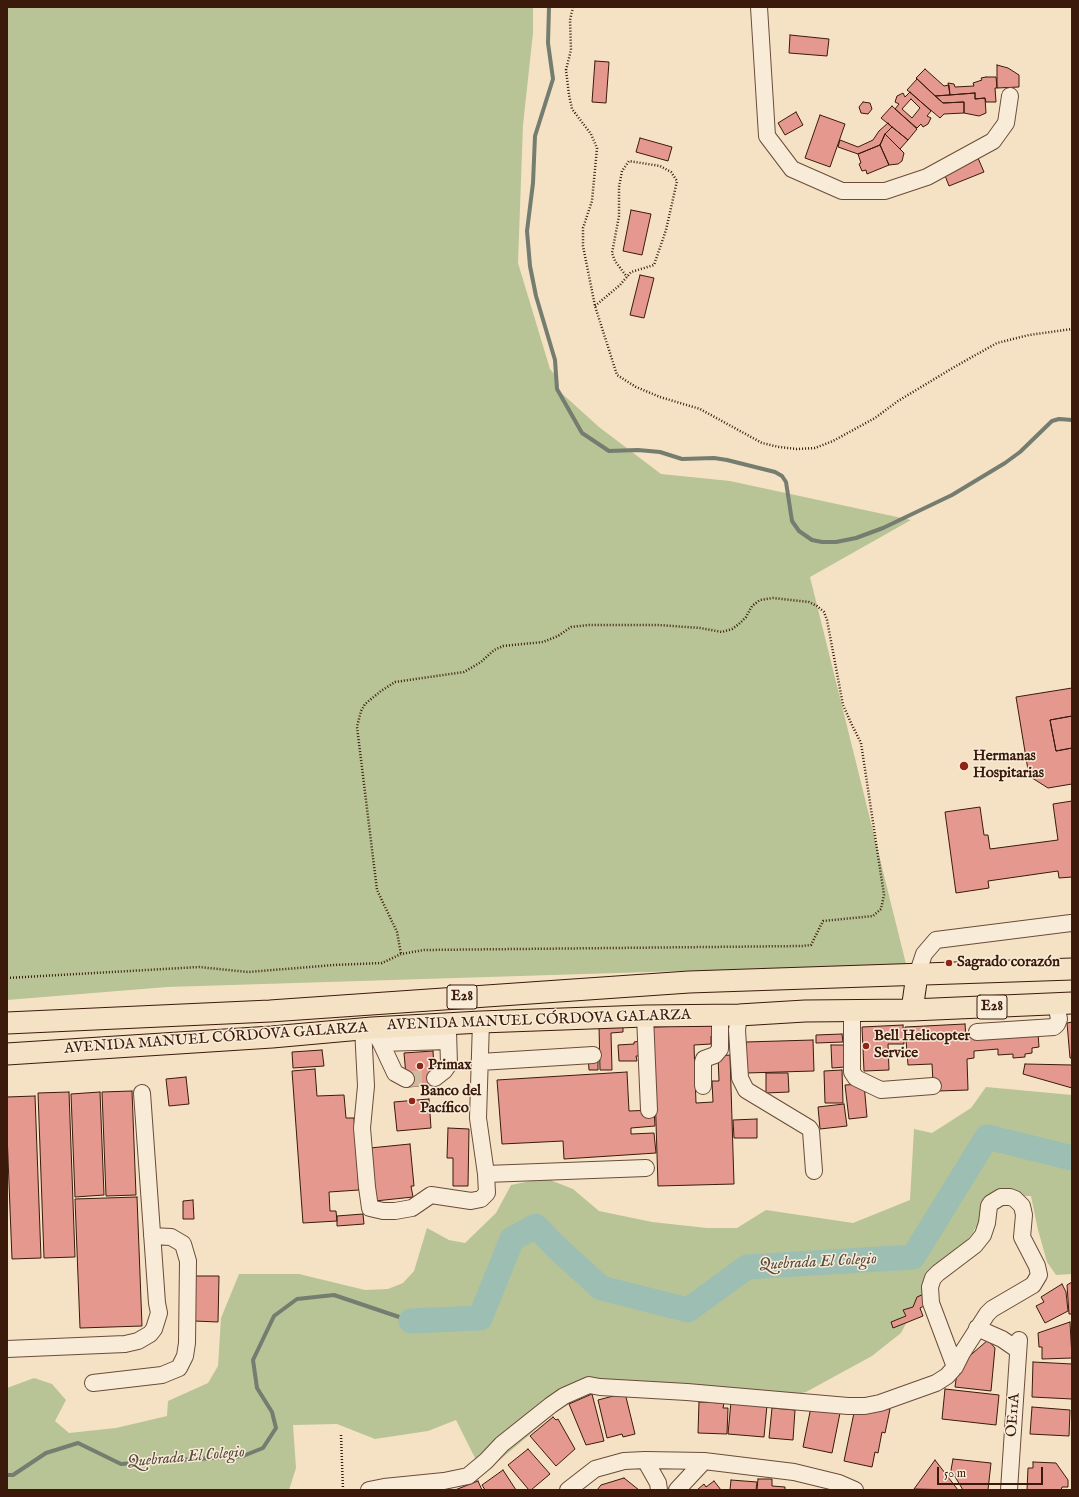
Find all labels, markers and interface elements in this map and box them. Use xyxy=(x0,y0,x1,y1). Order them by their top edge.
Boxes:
place label: Hermanas Hospitarias xyxy=(973,748,1044,783)
marker: Hermanas Hospitarias xyxy=(958,760,970,772)
place label: Sagrado corazón xyxy=(957,954,1060,972)
marker: Sagrado corazón xyxy=(944,958,954,968)
road number: E28 xyxy=(447,985,477,1009)
road number: E28 xyxy=(977,995,1007,1019)
street label: AVENIDA MANUEL CÓRDOVA GALARZA xyxy=(387,1007,691,1035)
street label: AVENIDA MANUEL CÓRDOVA GALARZA xyxy=(64,1019,368,1059)
place label: Bell Helicopter Service xyxy=(874,1028,970,1063)
marker: Bell Helicopter Service xyxy=(861,1041,871,1051)
place label: Primax xyxy=(428,1057,472,1075)
marker: Primax xyxy=(415,1061,425,1071)
place label: Banco del Pacífico xyxy=(420,1083,481,1118)
marker: Banco del Pacífico xyxy=(407,1096,417,1106)
water label: Quebrada El Colegio xyxy=(759,1250,877,1276)
street label: OE11A xyxy=(1003,1392,1025,1438)
water label: Quebrada El Colegio xyxy=(127,1443,245,1473)
scale bar xyxy=(939,1459,1045,1485)
text: 50 m xyxy=(944,1466,966,1481)

